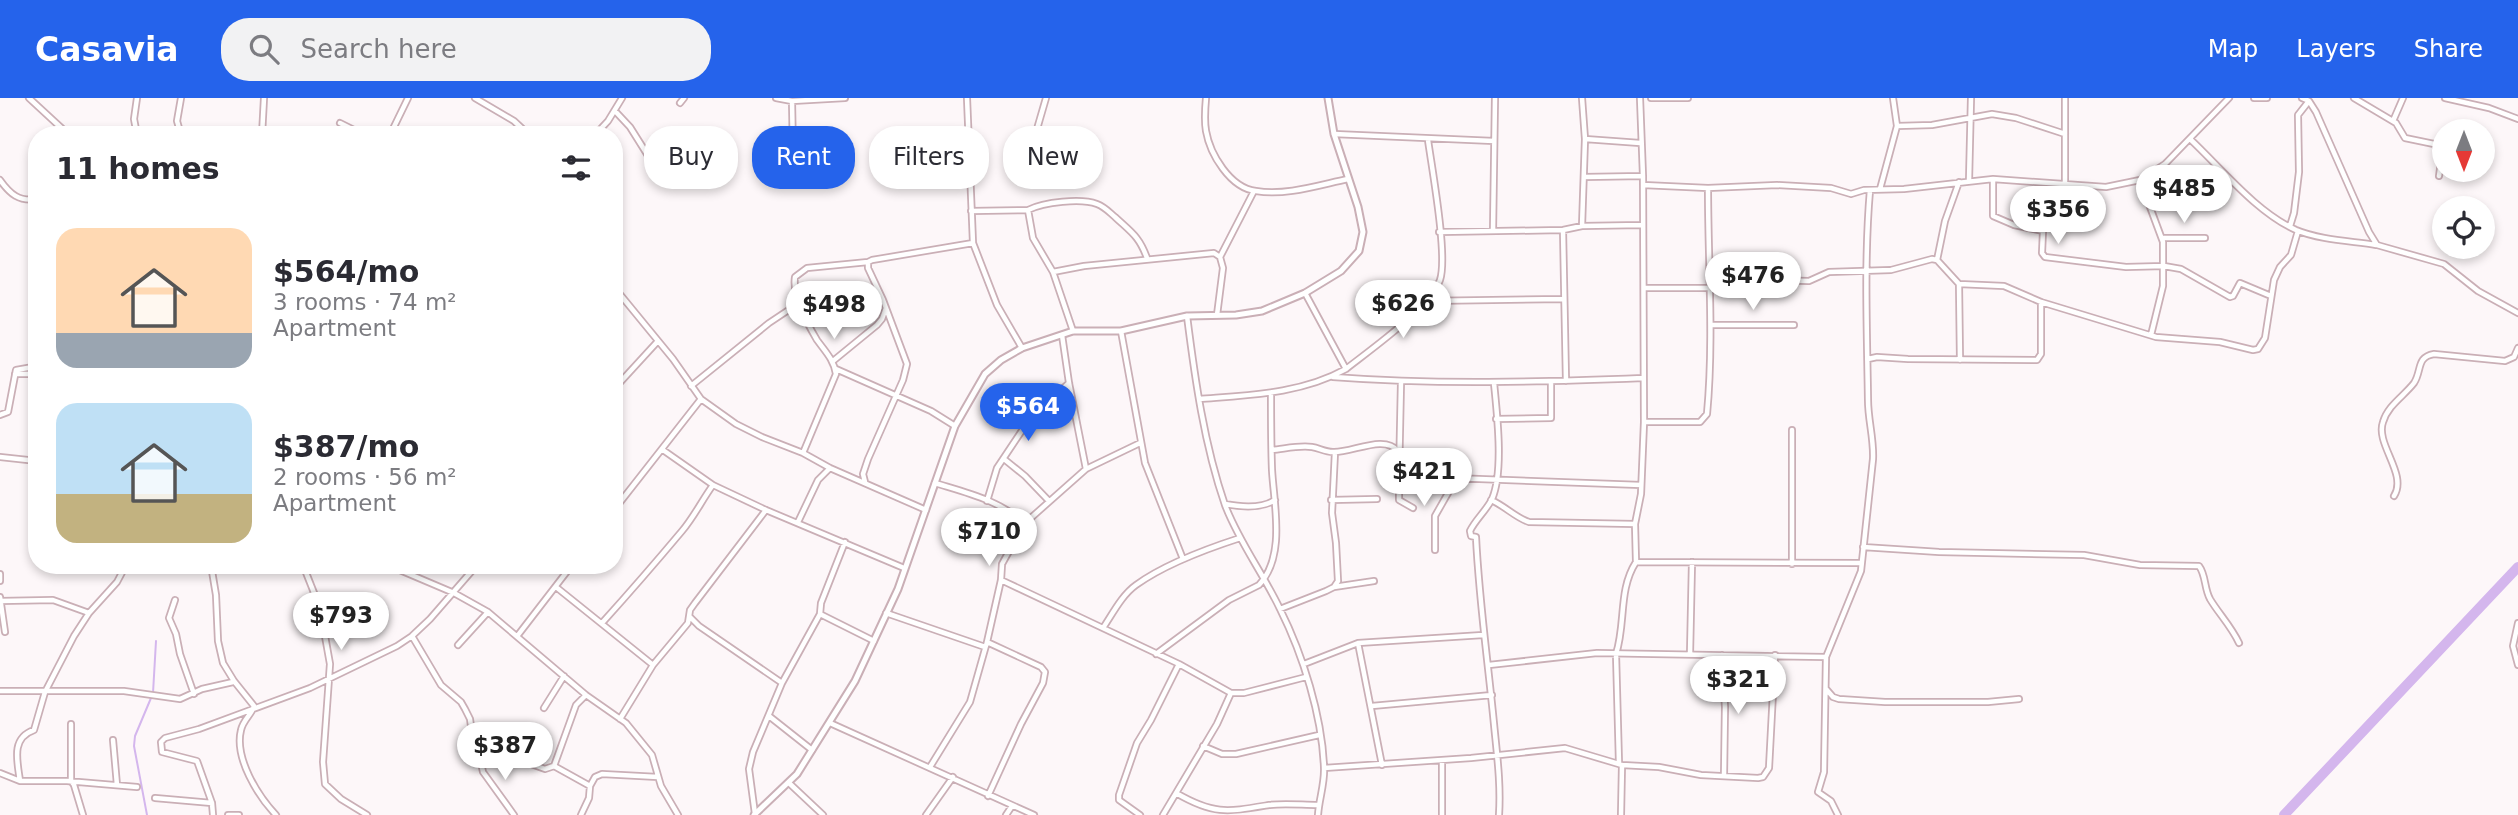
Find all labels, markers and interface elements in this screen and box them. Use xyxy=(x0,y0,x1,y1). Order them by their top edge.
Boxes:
search box xyxy=(221,18,711,81)
text: Casavia xyxy=(35,30,179,69)
icon: search xyxy=(245,30,283,68)
text: Search here xyxy=(301,34,457,64)
text: Map xyxy=(2208,35,2258,63)
text: Layers xyxy=(2296,35,2376,63)
text: Share xyxy=(2414,35,2483,63)
north arrow xyxy=(2432,119,2496,182)
map controls xyxy=(2432,119,2495,259)
chip: Buy xyxy=(644,126,738,189)
chip: Rent xyxy=(752,126,855,189)
chip: Filters xyxy=(869,126,989,189)
chip: New xyxy=(1003,126,1103,189)
icon: filters xyxy=(557,149,595,187)
text: 11 homes xyxy=(56,151,220,186)
pin: $485 xyxy=(2143,166,2225,225)
text: $485 xyxy=(2152,175,2216,201)
pin: $356 xyxy=(2017,186,2099,246)
text: $356 xyxy=(2026,196,2090,222)
button: locate xyxy=(2432,196,2495,259)
pin: $476 xyxy=(1712,252,1794,312)
text: $564/mo xyxy=(273,254,419,289)
icon: home xyxy=(112,256,196,340)
text: $476 xyxy=(1721,262,1785,288)
pin: $626 xyxy=(1362,280,1444,340)
pin: $498 xyxy=(793,282,875,341)
text: 3 rooms · 74 m² xyxy=(273,289,457,315)
text: $626 xyxy=(1371,290,1435,316)
text: $498 xyxy=(802,291,866,317)
text: Apartment xyxy=(273,315,396,341)
pin: $564 xyxy=(987,384,1069,443)
text: $564 xyxy=(996,393,1060,419)
text: $387/mo xyxy=(273,429,419,464)
icon: home xyxy=(112,431,196,515)
pin: $421 xyxy=(1383,448,1465,508)
text: $421 xyxy=(1392,458,1456,484)
text: 2 rooms · 56 m² xyxy=(273,464,457,490)
text: Apartment xyxy=(273,490,396,516)
pin: $710 xyxy=(948,508,1030,568)
text: $710 xyxy=(957,518,1021,544)
pin: $793 xyxy=(300,592,382,652)
text: $793 xyxy=(309,602,373,628)
pin: $321 xyxy=(1697,656,1779,716)
text: $321 xyxy=(1706,666,1770,692)
pin: $387 xyxy=(464,722,546,782)
text: $387 xyxy=(473,732,537,758)

